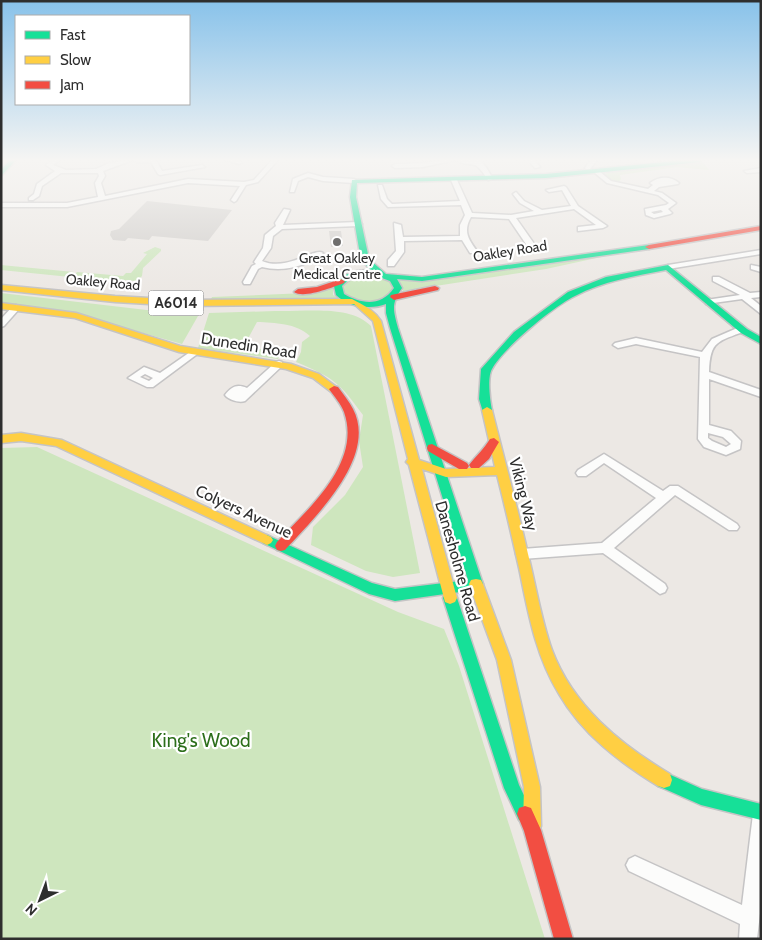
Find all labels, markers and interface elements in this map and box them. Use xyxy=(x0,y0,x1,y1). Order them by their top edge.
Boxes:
legend xyxy=(15,15,190,105)
text: Fast xyxy=(60,26,85,44)
text: Slow xyxy=(60,51,91,69)
text: Jam xyxy=(59,76,84,94)
marker: Great Oakley Medical Centre xyxy=(331,236,343,248)
street label: Oakley Road xyxy=(472,236,548,266)
place label: Great Oakley Medical Centre xyxy=(293,249,381,283)
street label: Oakley Road xyxy=(65,270,141,294)
road number: A6014 xyxy=(148,290,204,316)
street label: Dunedin Road xyxy=(200,329,298,362)
street label: Viking Way xyxy=(505,455,542,533)
street label: Colyers Avenue xyxy=(193,481,295,542)
street label: Danesholme Road xyxy=(431,499,484,624)
park label: King's Wood xyxy=(151,729,251,752)
north arrow xyxy=(15,875,65,925)
text: N xyxy=(22,900,41,920)

